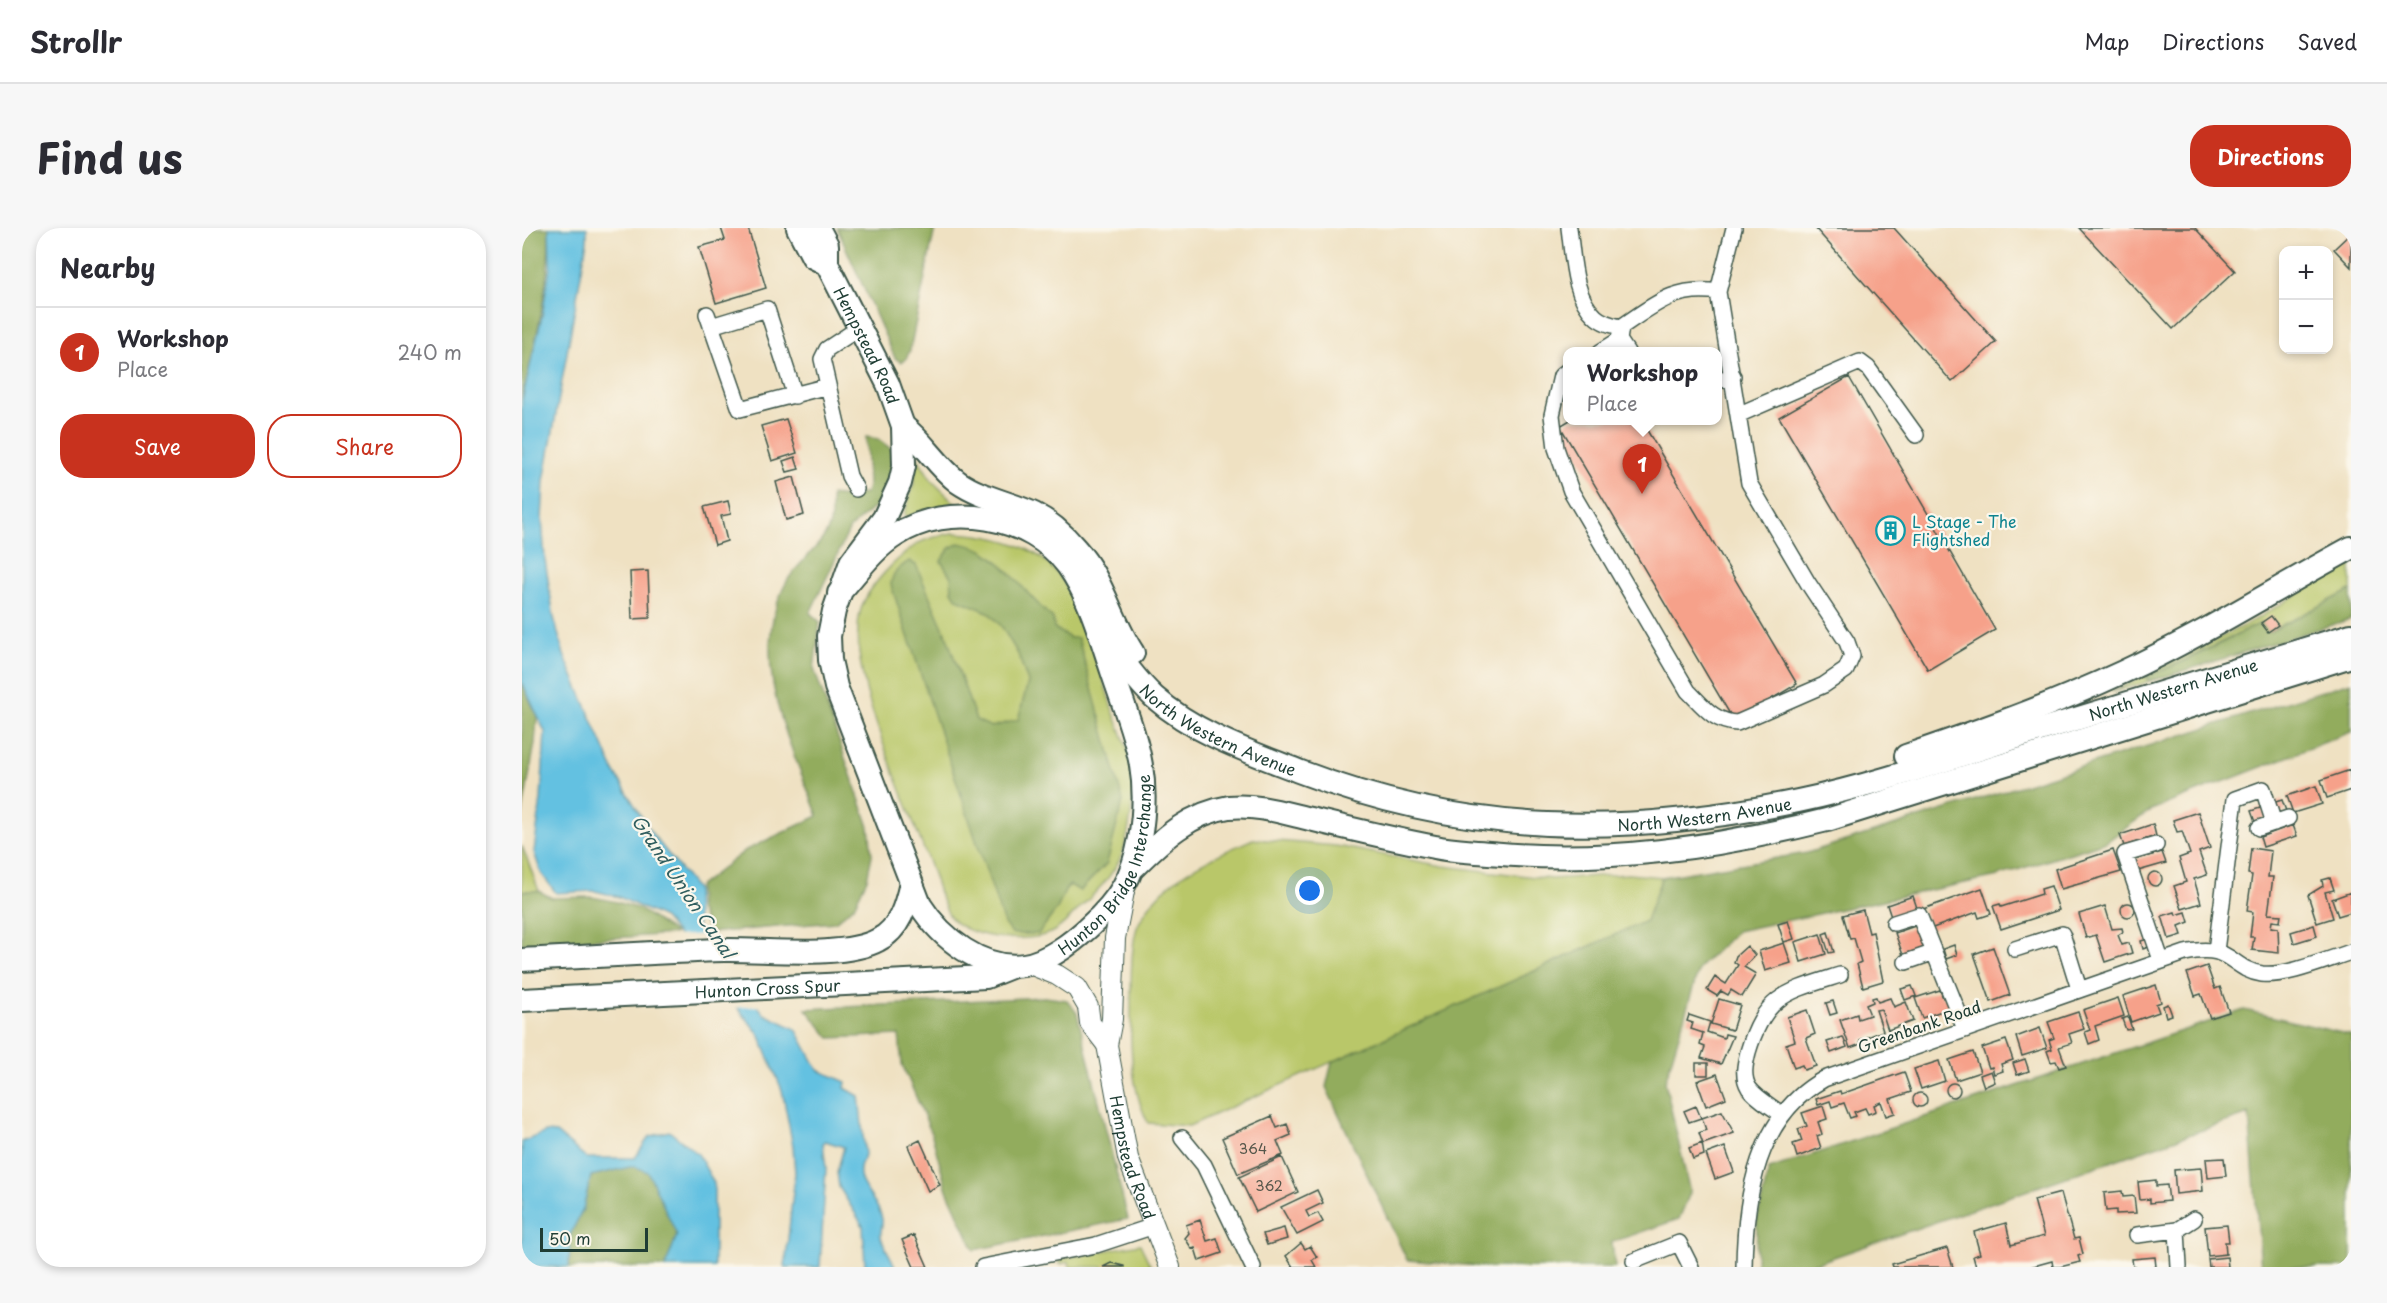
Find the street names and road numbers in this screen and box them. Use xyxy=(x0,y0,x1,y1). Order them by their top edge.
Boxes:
street label: Hempstead Road xyxy=(828,282,906,407)
street label: North Western Avenue xyxy=(2086,652,2261,726)
street label: North Western Avenue xyxy=(1135,678,1300,781)
street label: Hunton Bridge Interchange xyxy=(1053,773,1156,960)
street label: North Western Avenue xyxy=(1617,791,1794,836)
street label: Hunton Cross Spur xyxy=(694,972,842,1003)
street label: Greenbank Road xyxy=(1854,994,1984,1058)
street label: Hempstead Road xyxy=(1105,1093,1162,1223)

